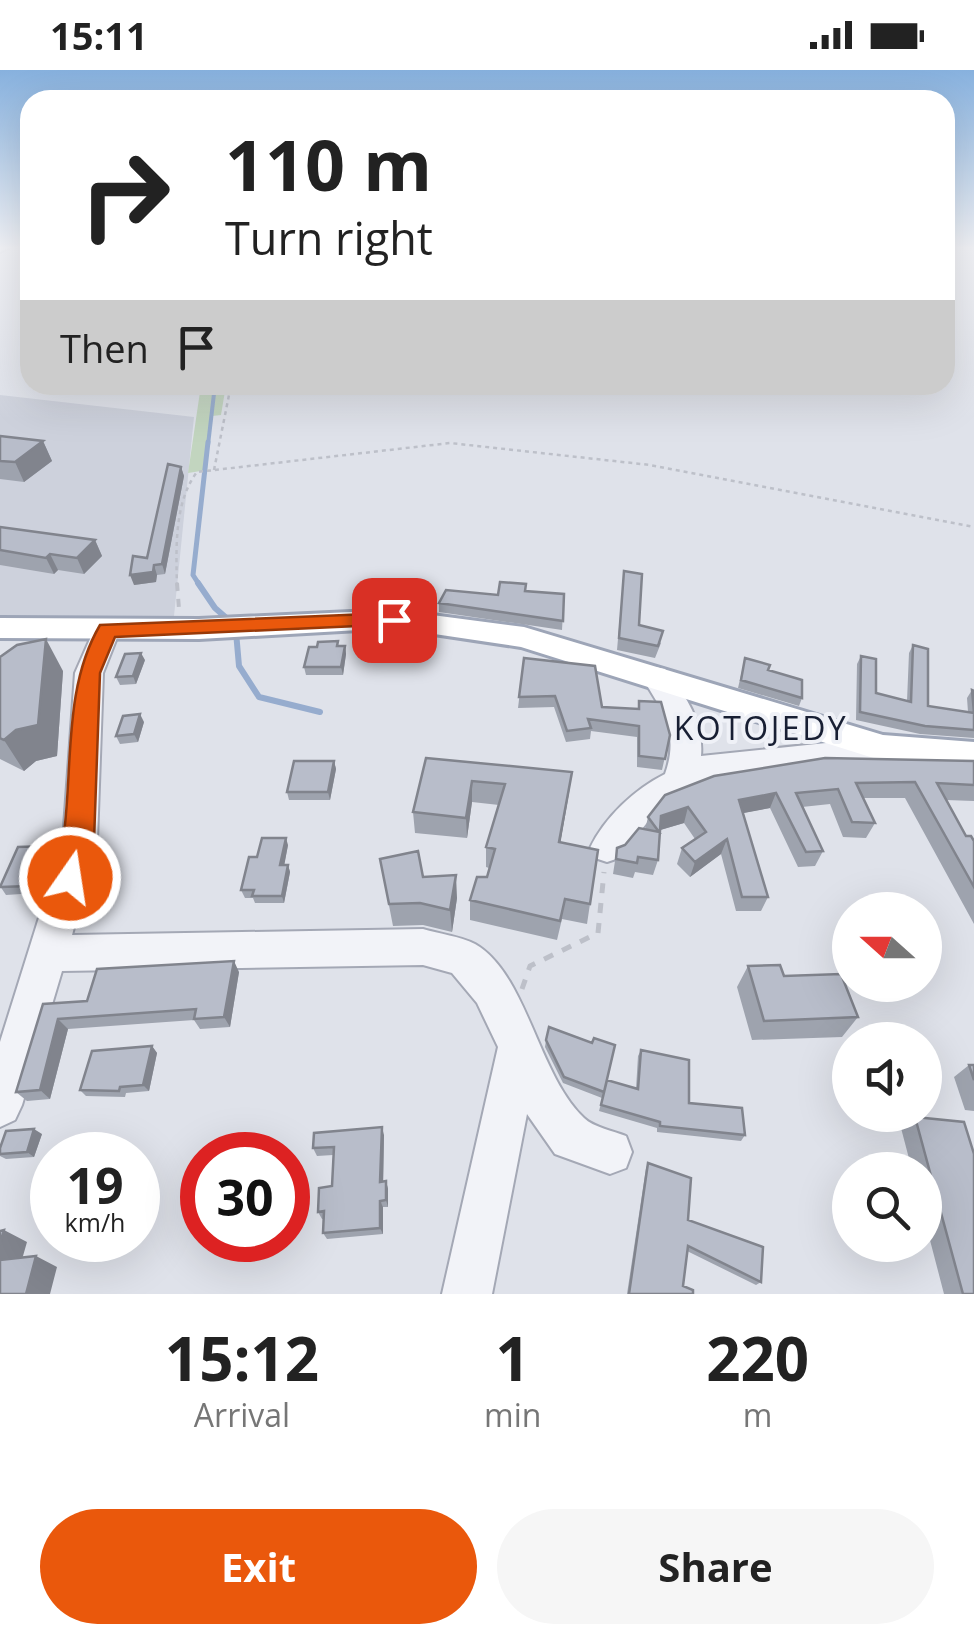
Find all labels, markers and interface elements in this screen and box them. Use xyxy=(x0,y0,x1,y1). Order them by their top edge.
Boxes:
text: 15:11 xyxy=(50,9,148,61)
text: 110 m xyxy=(225,116,432,212)
icon: right xyxy=(60,130,190,260)
text: Turn right xyxy=(225,207,433,268)
icon: arrive xyxy=(169,320,224,375)
text: Then xyxy=(60,322,149,374)
pin xyxy=(352,578,437,663)
icon: arrive xyxy=(367,593,422,648)
district label: KOTOJEDY xyxy=(674,706,848,749)
position arrow xyxy=(18,826,122,930)
north arrow xyxy=(832,892,942,1002)
map controls xyxy=(832,892,942,1262)
button: sound xyxy=(832,1022,942,1132)
speed limit sign: 30 xyxy=(180,1132,310,1262)
text: 19 xyxy=(66,1151,124,1219)
button: search xyxy=(832,1152,942,1262)
text: km/h xyxy=(65,1205,125,1239)
text: 15:12 xyxy=(165,1317,319,1399)
text: 1 xyxy=(496,1317,530,1399)
text: 220 xyxy=(706,1317,809,1399)
text: Arrival xyxy=(194,1393,290,1436)
text: min xyxy=(484,1393,541,1436)
text: m xyxy=(743,1393,772,1436)
button: Exit xyxy=(40,1509,477,1624)
button: Share xyxy=(497,1509,934,1624)

